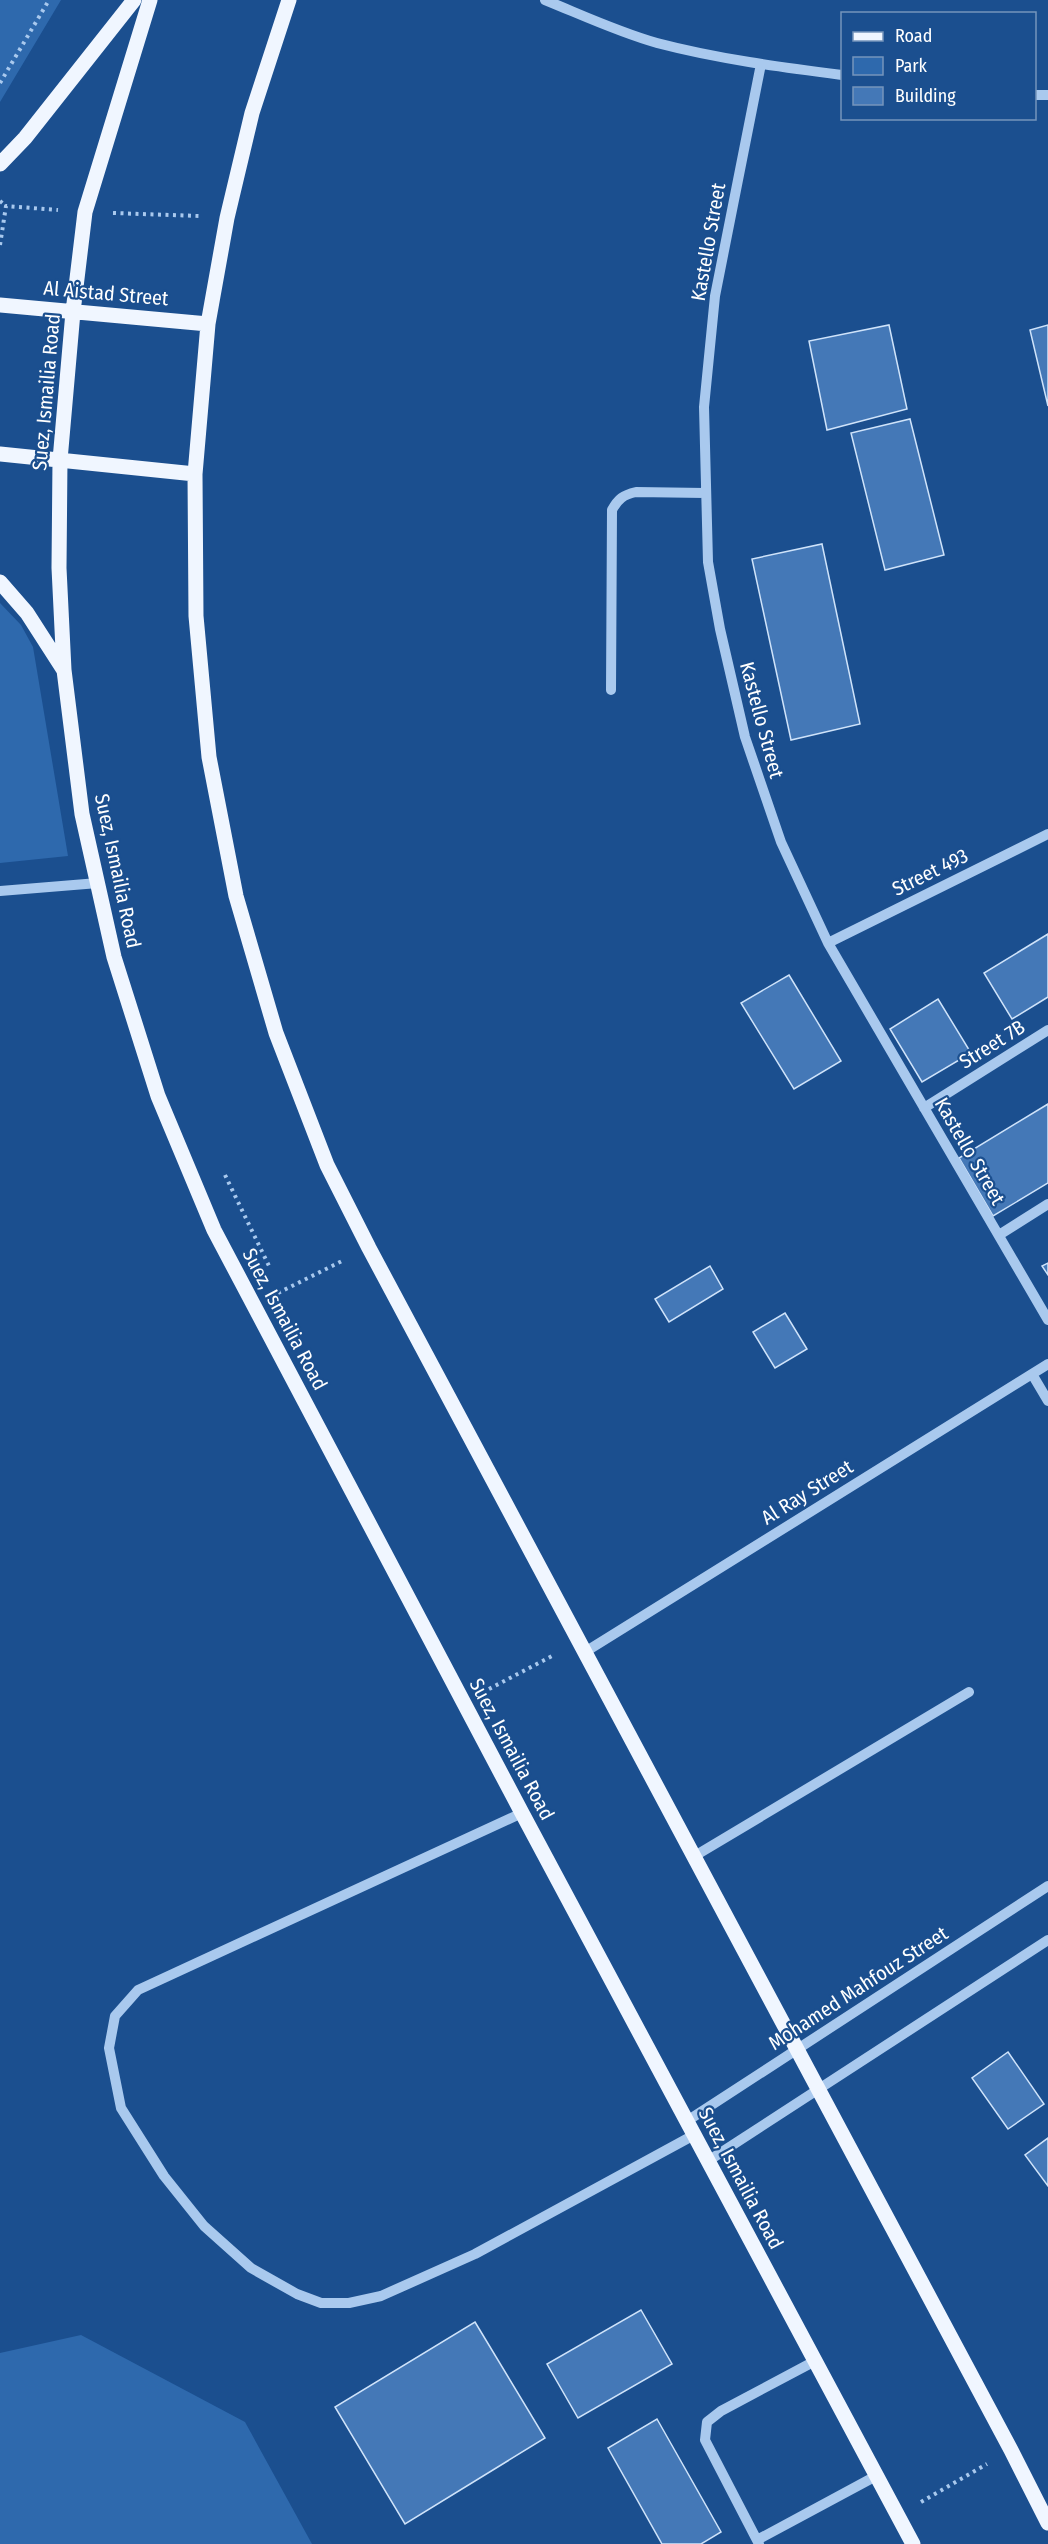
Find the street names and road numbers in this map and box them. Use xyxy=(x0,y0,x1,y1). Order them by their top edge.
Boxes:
street label: Kastello Street xyxy=(686,181,730,303)
street label: Al Aistad Street xyxy=(42,276,170,310)
street label: Suez, Ismailia Road xyxy=(27,313,65,471)
street label: Kastello Street xyxy=(735,659,789,781)
street label: Suez, Ismailia Road xyxy=(90,792,146,950)
street label: Street 493 xyxy=(888,843,972,901)
street label: Street 7B xyxy=(955,1014,1029,1073)
street label: Kastello Street xyxy=(930,1093,1011,1209)
street label: Suez, Ismailia Road xyxy=(238,1244,332,1394)
street label: Al Ray Street xyxy=(757,1454,858,1530)
street label: Suez, Ismailia Road xyxy=(465,1674,559,1824)
street label: Mohamed Mahfouz Street xyxy=(764,1921,953,2055)
street label: Suez, Ismailia Road xyxy=(694,2103,788,2253)

